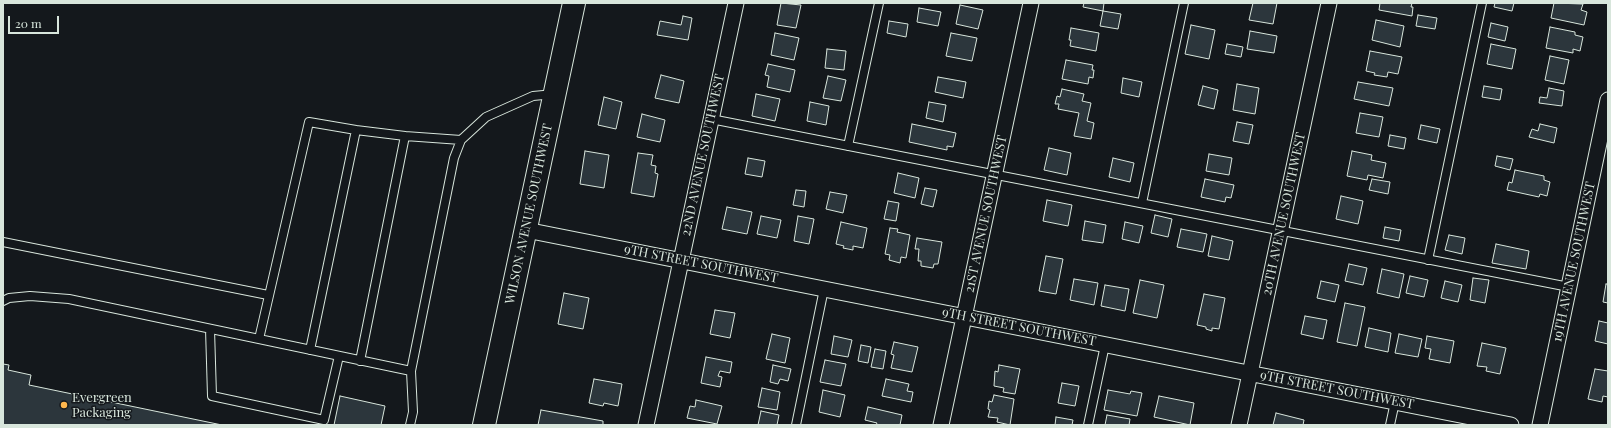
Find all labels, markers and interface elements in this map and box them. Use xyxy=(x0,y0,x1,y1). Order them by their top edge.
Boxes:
scale bar xyxy=(10,8,61,34)
text: 20 m xyxy=(15,15,42,31)
street label: 22ND AVENUE SOUTHWEST xyxy=(678,73,728,237)
street label: WILSON AVENUE SOUTHWEST xyxy=(502,123,556,305)
street label: 20TH AVENUE SOUTHWEST xyxy=(1259,131,1309,297)
street label: 21ST AVENUE SOUTHWEST xyxy=(962,134,1010,294)
street label: 19TH AVENUE SOUTHWEST xyxy=(1549,180,1599,344)
street label: 9TH STREET SOUTHWEST xyxy=(623,241,779,287)
street label: 9TH STREET SOUTHWEST xyxy=(941,304,1097,350)
street label: 9TH STREET SOUTHWEST xyxy=(1259,367,1415,413)
place label: Evergreen Packaging xyxy=(72,390,132,421)
marker: Evergreen Packaging xyxy=(59,400,69,410)

